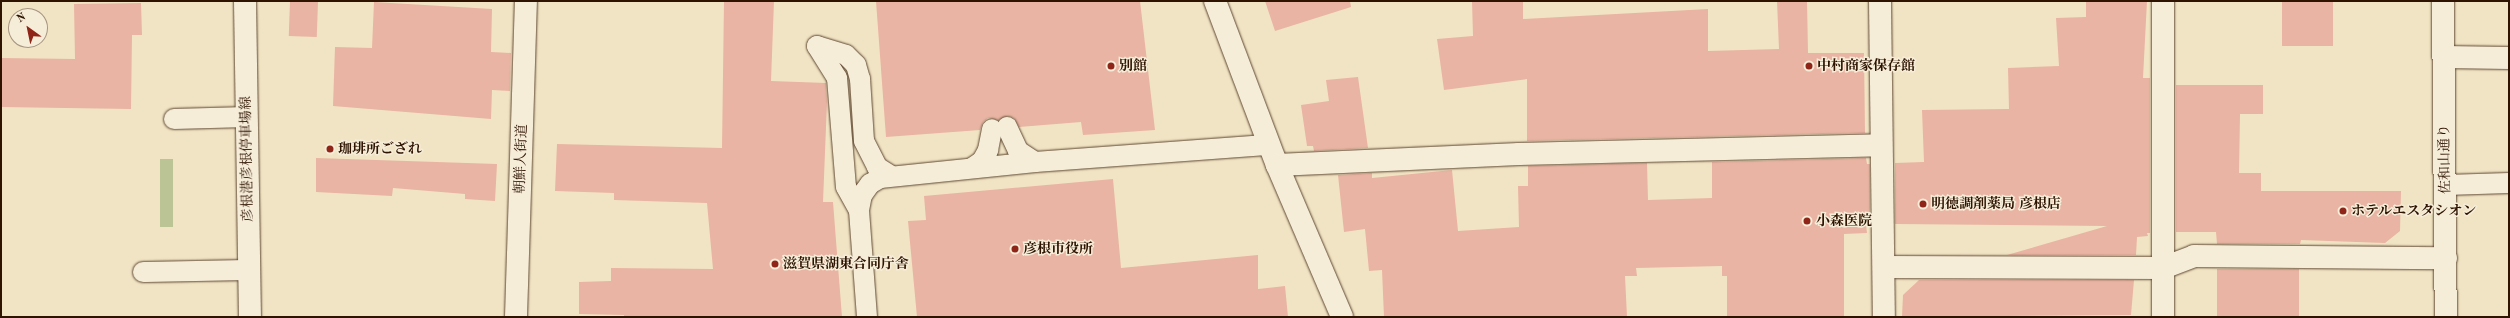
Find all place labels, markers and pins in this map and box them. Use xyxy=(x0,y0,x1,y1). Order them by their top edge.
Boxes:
place label: 別館 xyxy=(1119,58,1147,74)
place label: 中村商家保存館 xyxy=(1817,58,1915,74)
marker: 別館 xyxy=(1106,61,1116,71)
marker: 中村商家保存館 xyxy=(1804,61,1814,71)
place label: 珈琲所ござれ xyxy=(338,141,422,157)
marker: 珈琲所ござれ xyxy=(325,144,335,154)
place label: 明徳調剤薬局 彦根店 xyxy=(1931,196,2061,212)
marker: 明徳調剤薬局 彦根店 xyxy=(1918,199,1928,209)
place label: ホテルエスタシオン xyxy=(2351,203,2477,219)
marker: ホテルエスタシオン xyxy=(2338,206,2348,216)
place label: 小森医院 xyxy=(1816,213,1872,229)
marker: 小森医院 xyxy=(1801,215,1813,227)
place label: 彦根市役所 xyxy=(1023,241,1093,257)
marker: 彦根市役所 xyxy=(1010,244,1020,254)
place label: 滋賀県湖東合同庁舎 xyxy=(783,256,909,272)
marker: 滋賀県湖東合同庁舎 xyxy=(770,259,780,269)

